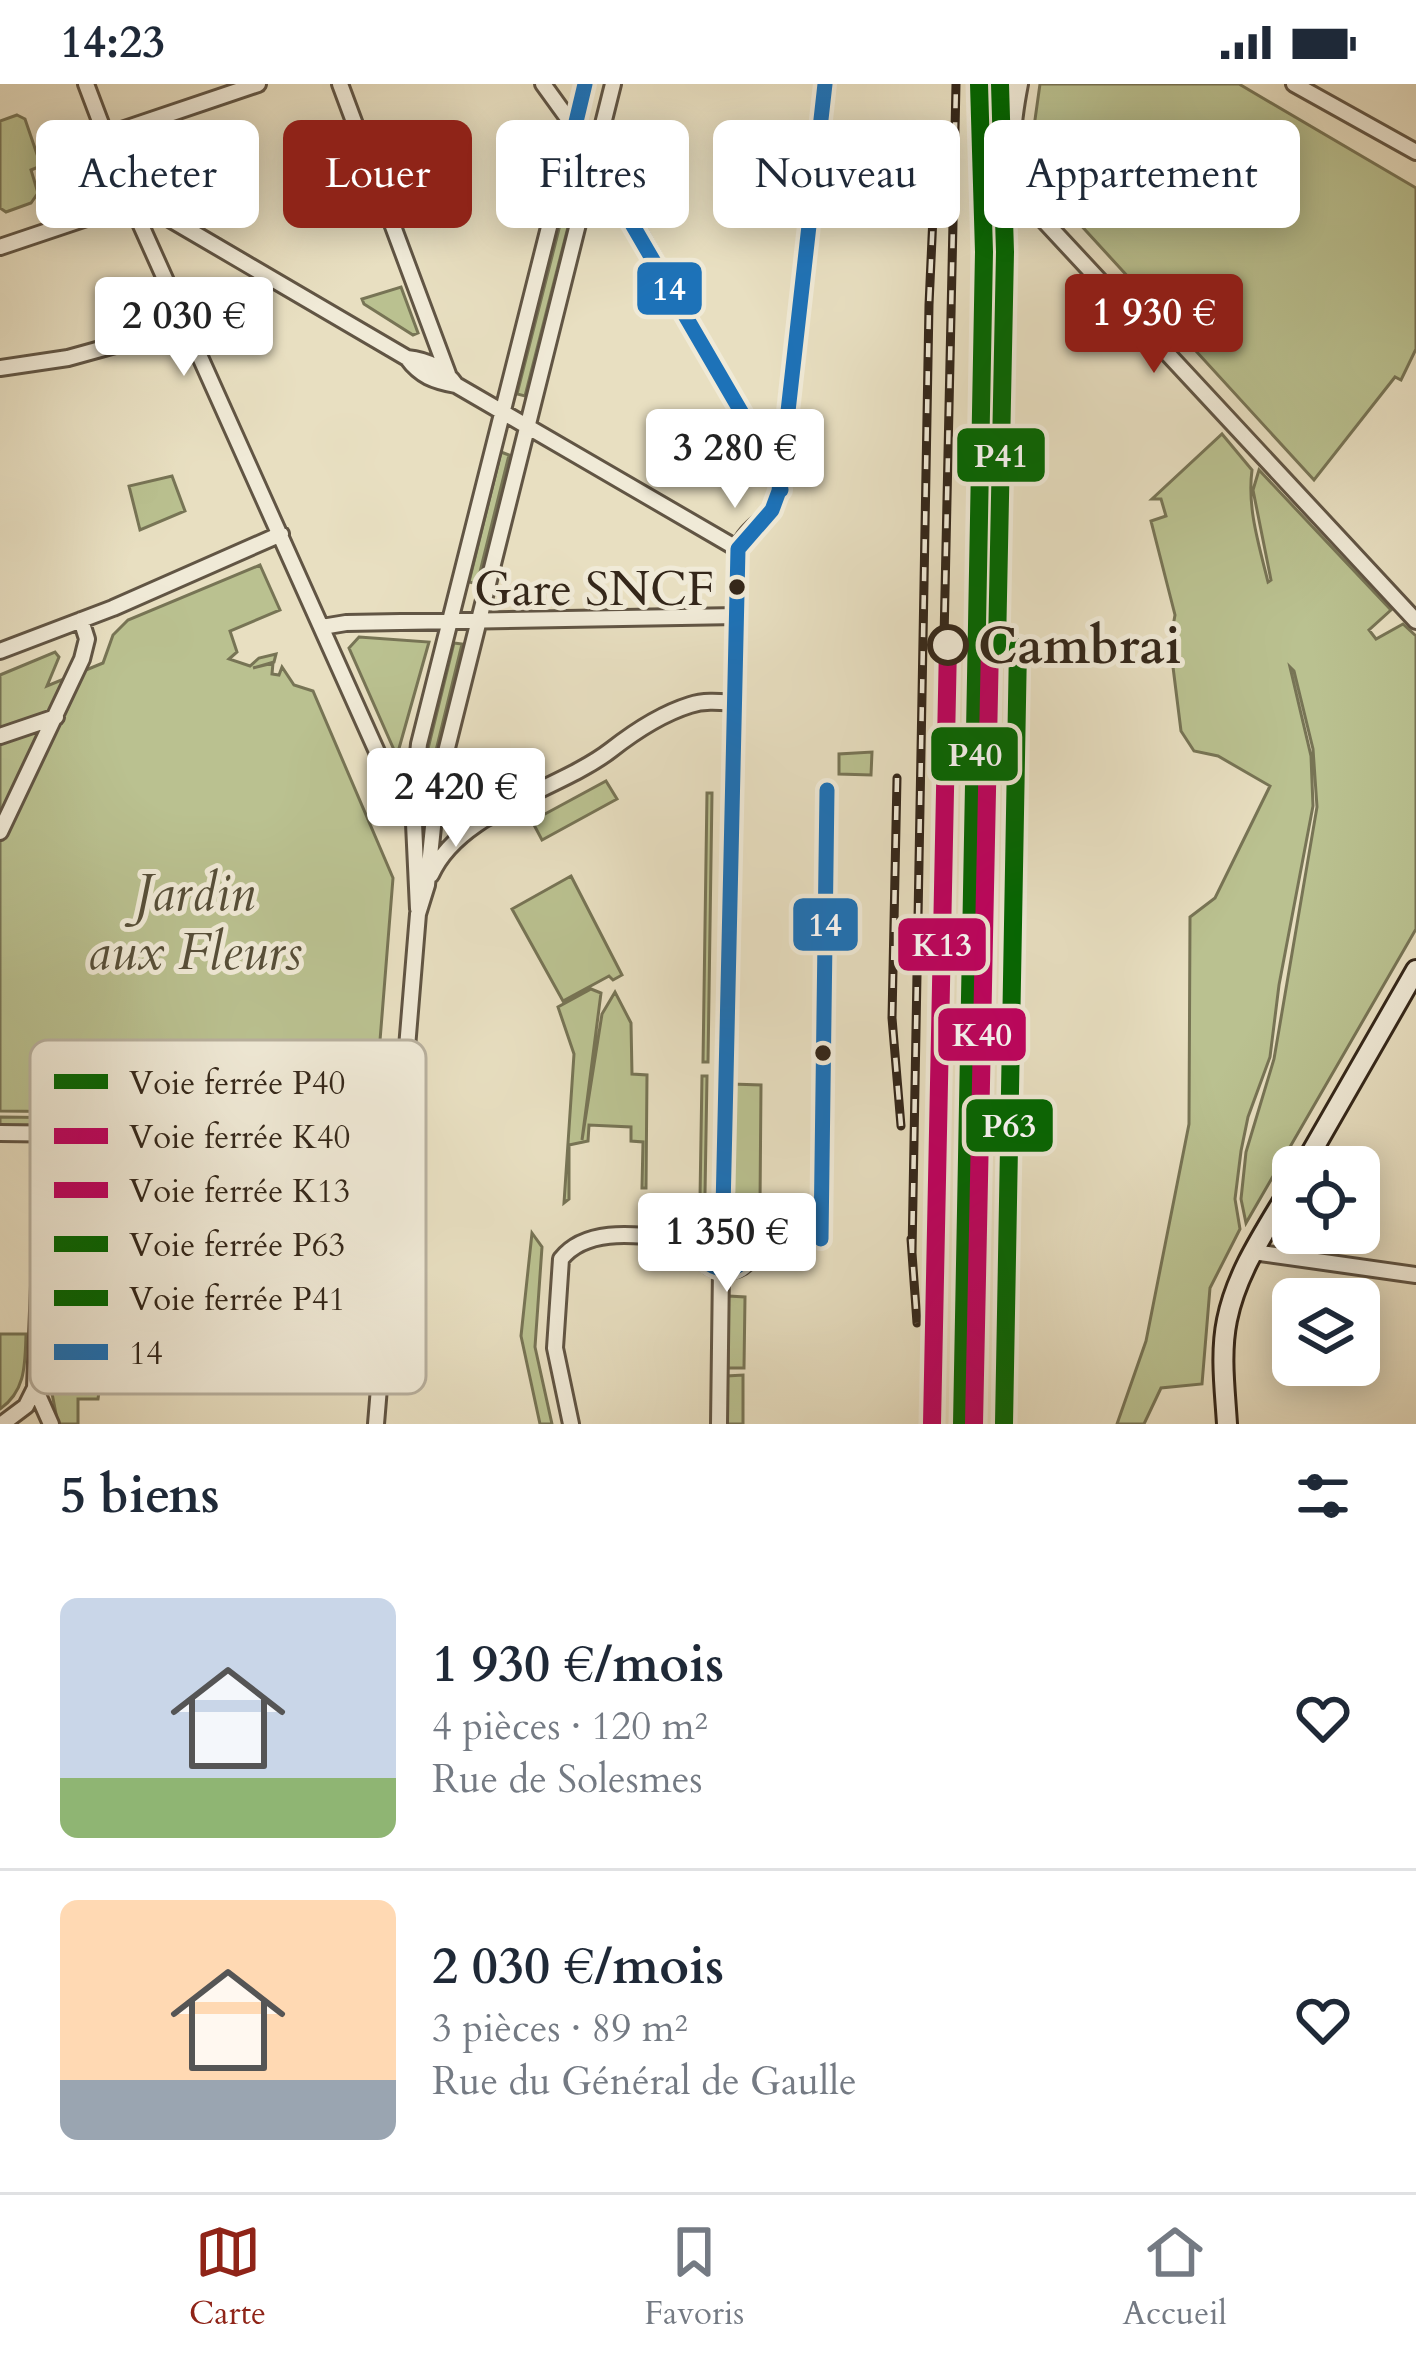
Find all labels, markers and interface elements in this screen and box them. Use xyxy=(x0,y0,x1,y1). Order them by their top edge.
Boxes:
text: 14:23 xyxy=(60,12,165,73)
chip: Acheter xyxy=(36,120,259,228)
chip: Louer xyxy=(283,120,472,228)
chip: Filtres xyxy=(496,120,689,228)
chip: Nouveau xyxy=(713,120,960,228)
chip: Appartement xyxy=(984,120,1300,228)
line badge: 14 xyxy=(635,260,704,317)
text: 14 xyxy=(652,267,686,312)
pin: 1 930 € xyxy=(1043,274,1265,376)
pin: 2 030 € xyxy=(73,277,295,379)
text: 1 930 € xyxy=(1092,286,1216,339)
text: 2 030 € xyxy=(122,289,246,342)
pin: 3 280 € xyxy=(624,409,846,511)
text: 3 280 € xyxy=(673,421,797,474)
line badge: P41 xyxy=(955,426,1047,484)
text: P41 xyxy=(974,434,1028,479)
place label: Gare SNCF xyxy=(474,557,714,622)
marker: Gare SNCF xyxy=(726,576,748,598)
place label: Cambrai xyxy=(978,612,1181,682)
marker: Cambrai xyxy=(929,626,967,664)
line badge: P40 xyxy=(929,725,1020,783)
text: P40 xyxy=(948,733,1002,778)
pin: 2 420 € xyxy=(345,748,567,850)
text: 2 420 € xyxy=(394,760,518,813)
park label: Jardin aux Fleurs xyxy=(88,859,302,988)
line badge: 14 xyxy=(791,896,860,953)
text: 14 xyxy=(808,903,842,948)
line badge: K13 xyxy=(896,916,988,973)
text: K13 xyxy=(912,923,972,968)
line badge: K40 xyxy=(936,1006,1028,1063)
text: K40 xyxy=(952,1013,1012,1058)
legend xyxy=(30,1040,426,1394)
unlabelled marker xyxy=(812,1042,834,1064)
text: Voie ferrée P40 xyxy=(129,1061,345,1106)
line badge: P63 xyxy=(964,1097,1055,1154)
text: P63 xyxy=(982,1104,1036,1149)
text: Voie ferrée K40 xyxy=(129,1115,351,1160)
map controls xyxy=(1272,1146,1380,1386)
button: locate xyxy=(1272,1146,1380,1254)
text: Voie ferrée K13 xyxy=(129,1169,351,1214)
pin: 1 350 € xyxy=(616,1193,838,1295)
text: 1 350 € xyxy=(665,1205,789,1258)
text: Voie ferrée P63 xyxy=(129,1223,345,1268)
text: Voie ferrée P41 xyxy=(129,1277,345,1322)
button: layers xyxy=(1272,1278,1380,1386)
text: 14 xyxy=(129,1331,163,1376)
text: 5 biens xyxy=(60,1461,220,1531)
icon: filters xyxy=(1290,1463,1356,1529)
text: 1 930 €/mois xyxy=(432,1630,724,1700)
icon: home xyxy=(156,1646,300,1790)
icon: heart xyxy=(1290,1685,1356,1751)
text: 4 pièces · 120 m² xyxy=(432,1700,708,1753)
text: Rue de Solesmes xyxy=(432,1753,703,1806)
text: 2 030 €/mois xyxy=(432,1932,724,2002)
icon: home xyxy=(156,1948,300,2092)
icon: heart xyxy=(1290,1987,1356,2053)
text: 3 pièces · 89 m² xyxy=(432,2002,688,2055)
text: Rue du Général de Gaulle xyxy=(432,2055,857,2108)
tab: Carte xyxy=(189,2219,266,2336)
tab: Favoris xyxy=(644,2219,744,2336)
tab: Accueil xyxy=(1122,2219,1227,2336)

